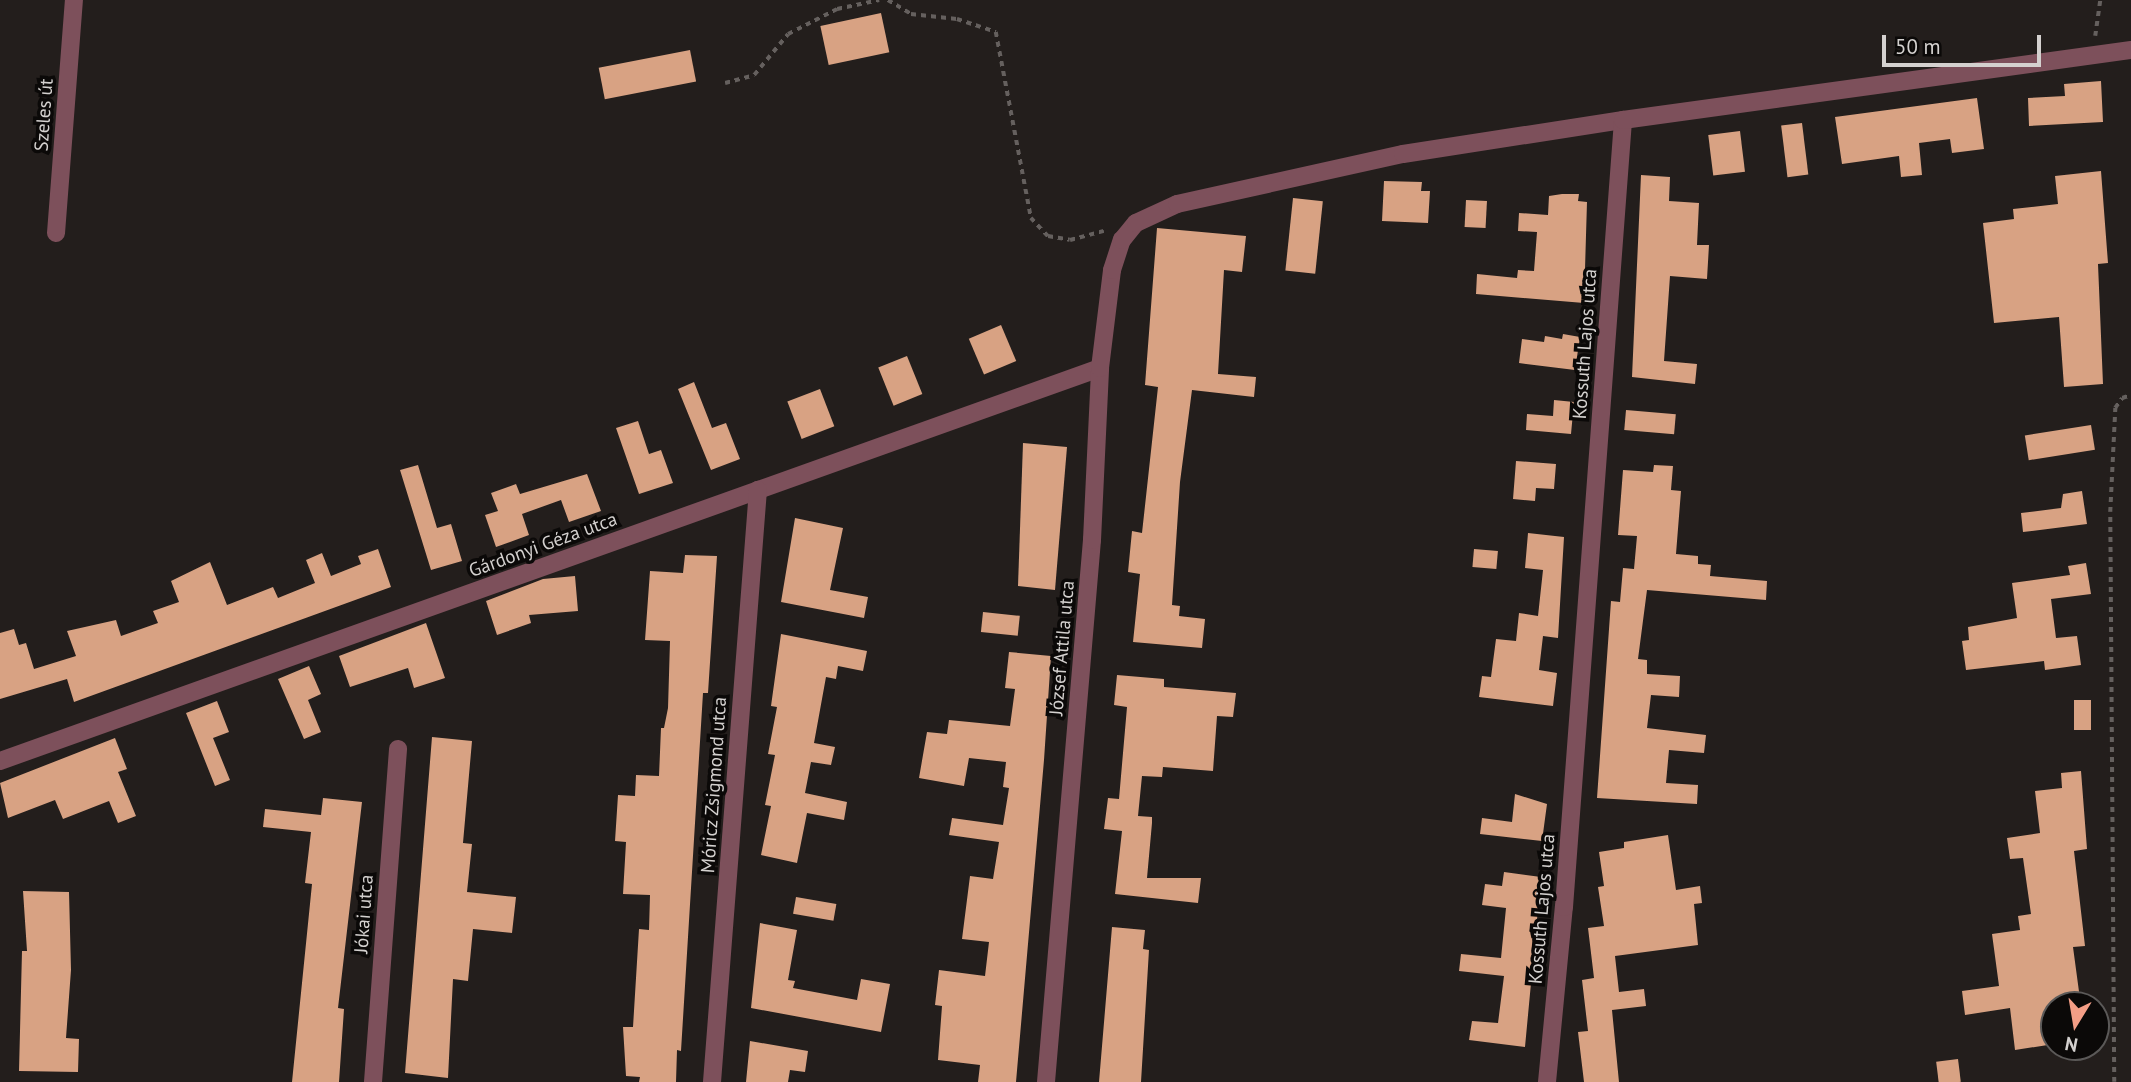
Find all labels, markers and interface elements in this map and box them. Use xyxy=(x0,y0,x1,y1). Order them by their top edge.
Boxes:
scale bar xyxy=(1886,21,2045,65)
text: 50 m xyxy=(1895,33,1941,60)
street label: Szeles út xyxy=(30,78,58,152)
street label: Kossuth Lajos utca xyxy=(1568,268,1602,420)
street label: Gárdonyi Géza utca xyxy=(466,508,620,582)
street label: József Attila utca xyxy=(1045,579,1079,717)
street label: Móricz Zsigmond utca xyxy=(696,696,732,874)
street label: Kossuth Lajos utca xyxy=(1524,833,1560,985)
street label: Jókai utca xyxy=(350,874,378,954)
north arrow xyxy=(2040,991,2110,1061)
text: N xyxy=(2063,1032,2080,1058)

